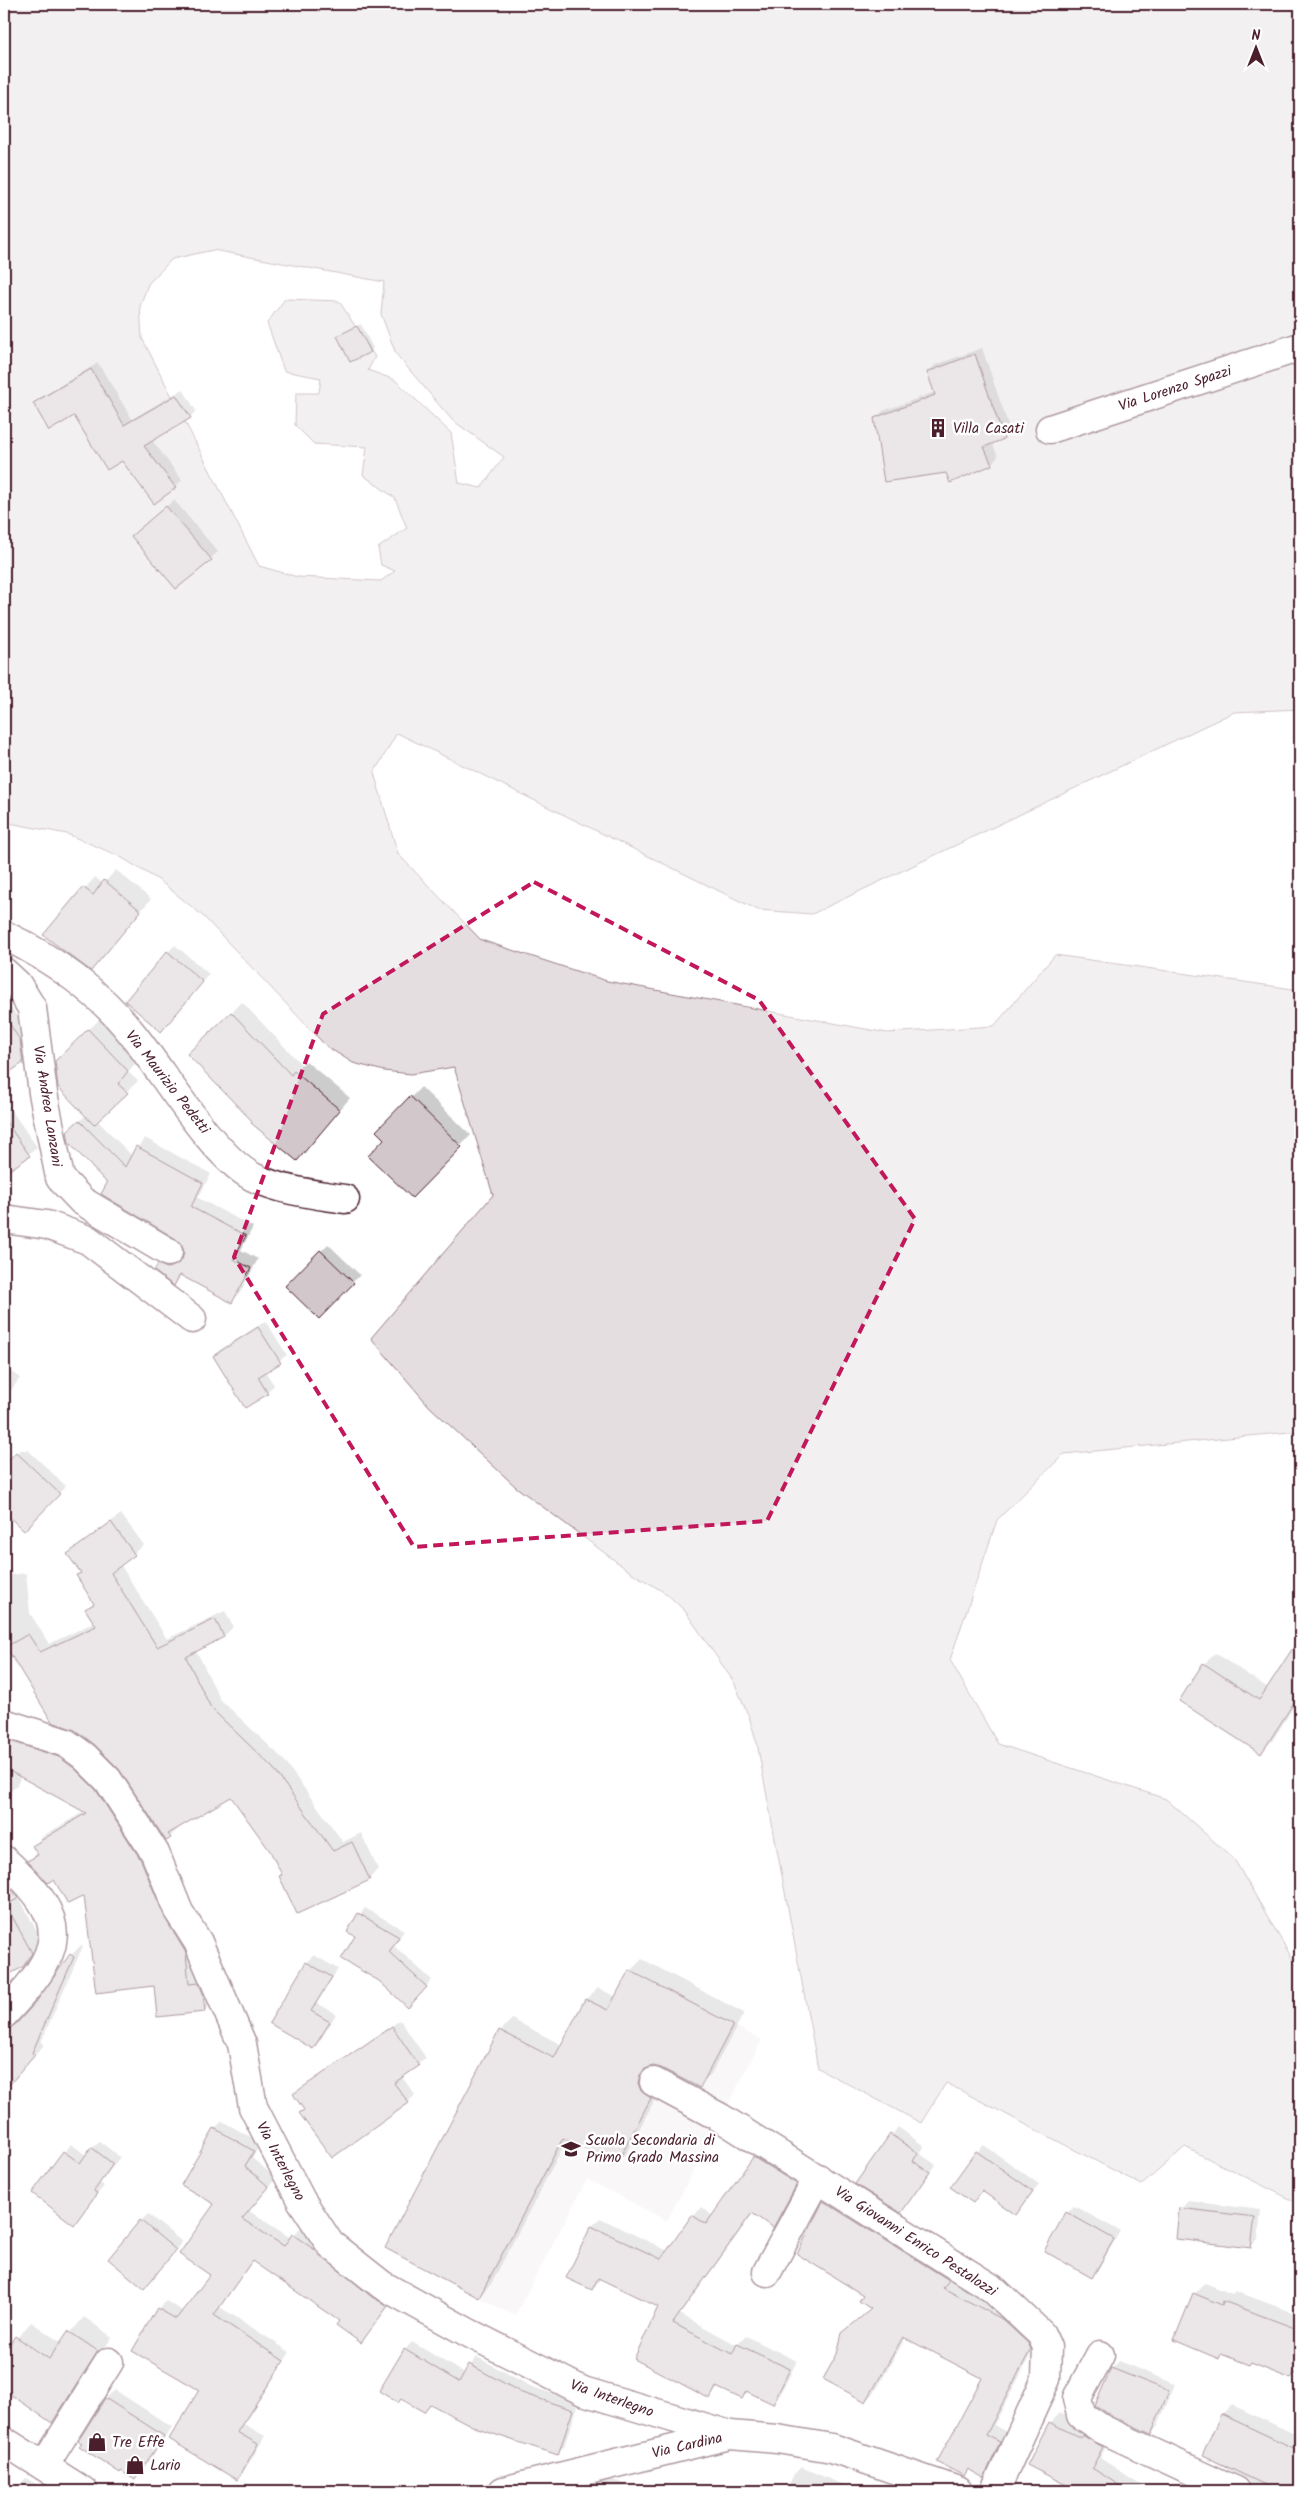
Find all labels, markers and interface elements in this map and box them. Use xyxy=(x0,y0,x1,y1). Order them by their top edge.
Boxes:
north arrow xyxy=(1232,22,1282,72)
text: N xyxy=(1252,25,1261,47)
street label: Via Lorenzo Spazzi xyxy=(1116,359,1236,419)
building icon: Villa Casati xyxy=(927,417,949,439)
place label: Villa Casati xyxy=(953,417,1025,441)
street label: Via Maurizio Pedetti xyxy=(119,1025,216,1141)
street label: Via Andrea Lanzani xyxy=(26,1044,69,1170)
street label: Via Interlegno xyxy=(249,2117,311,2206)
place label: Scuola Secondaria di Primo Grado Massina xyxy=(586,2129,719,2170)
school or university icon: Scuola Secondaria di Primo Grado Massina xyxy=(560,2138,582,2160)
street label: Via Giovanni Enrico Pestalozzi xyxy=(830,2180,1003,2304)
street label: Via Interlegno xyxy=(567,2373,657,2425)
street label: Via Cardina xyxy=(650,2426,725,2466)
shop icon: Tre Effe xyxy=(86,2431,108,2453)
place label: Tre Effe xyxy=(112,2431,165,2455)
shop icon: Lario xyxy=(124,2454,146,2476)
place label: Lario xyxy=(150,2454,181,2478)

